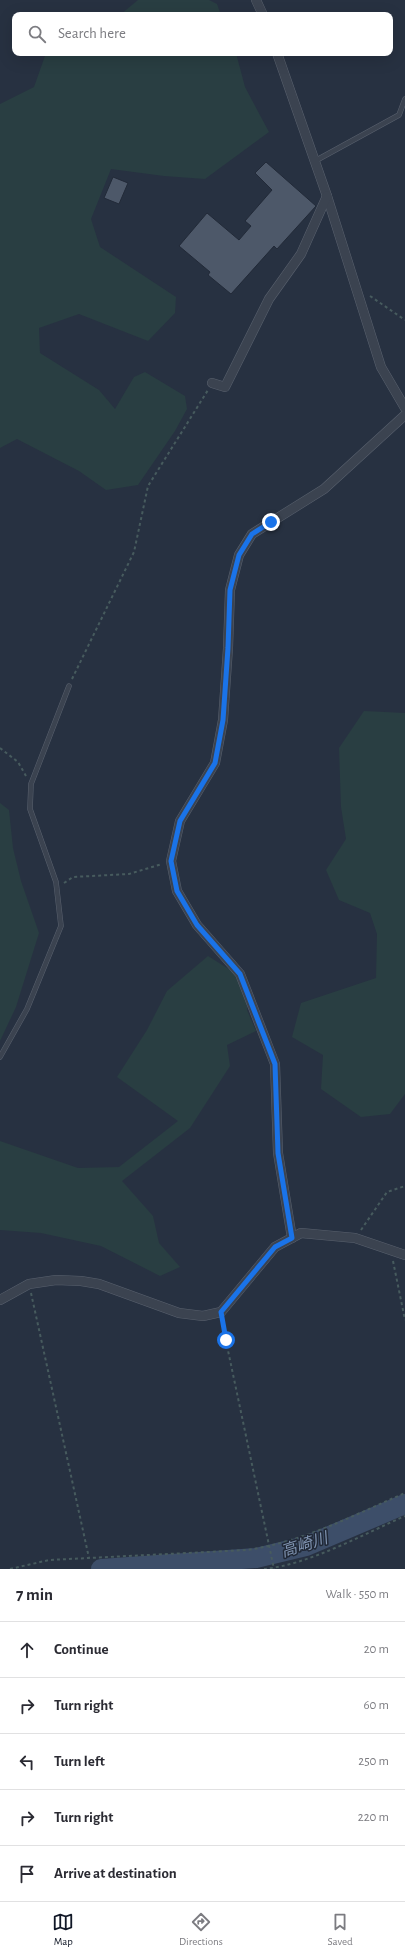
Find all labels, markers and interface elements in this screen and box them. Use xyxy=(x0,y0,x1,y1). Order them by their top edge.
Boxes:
search box xyxy=(12,12,393,56)
icon: search xyxy=(26,23,48,45)
text: Search here xyxy=(58,26,126,41)
route end xyxy=(262,513,280,531)
route start xyxy=(217,1331,235,1349)
water label: 高崎川 xyxy=(279,1528,332,1560)
text: 7 min xyxy=(16,1586,53,1603)
text: Walk · 550 m xyxy=(325,1588,389,1601)
icon: ahead xyxy=(16,1639,38,1661)
text: Continue xyxy=(54,1642,109,1657)
text: 20 m xyxy=(364,1643,389,1656)
icon: right xyxy=(16,1695,38,1717)
text: Turn right xyxy=(54,1698,113,1713)
text: 60 m xyxy=(363,1699,389,1712)
icon: left xyxy=(16,1751,38,1773)
text: Turn left xyxy=(54,1754,105,1769)
text: 250 m xyxy=(358,1755,389,1768)
icon: right xyxy=(16,1807,38,1829)
text: Turn right xyxy=(54,1810,113,1825)
text: 220 m xyxy=(358,1811,389,1824)
icon: arrive xyxy=(16,1863,38,1885)
text: Arrive at destination xyxy=(54,1866,177,1881)
tab: Map xyxy=(52,1911,74,1948)
tab: Directions xyxy=(179,1911,223,1948)
tab: Saved xyxy=(327,1911,353,1948)

